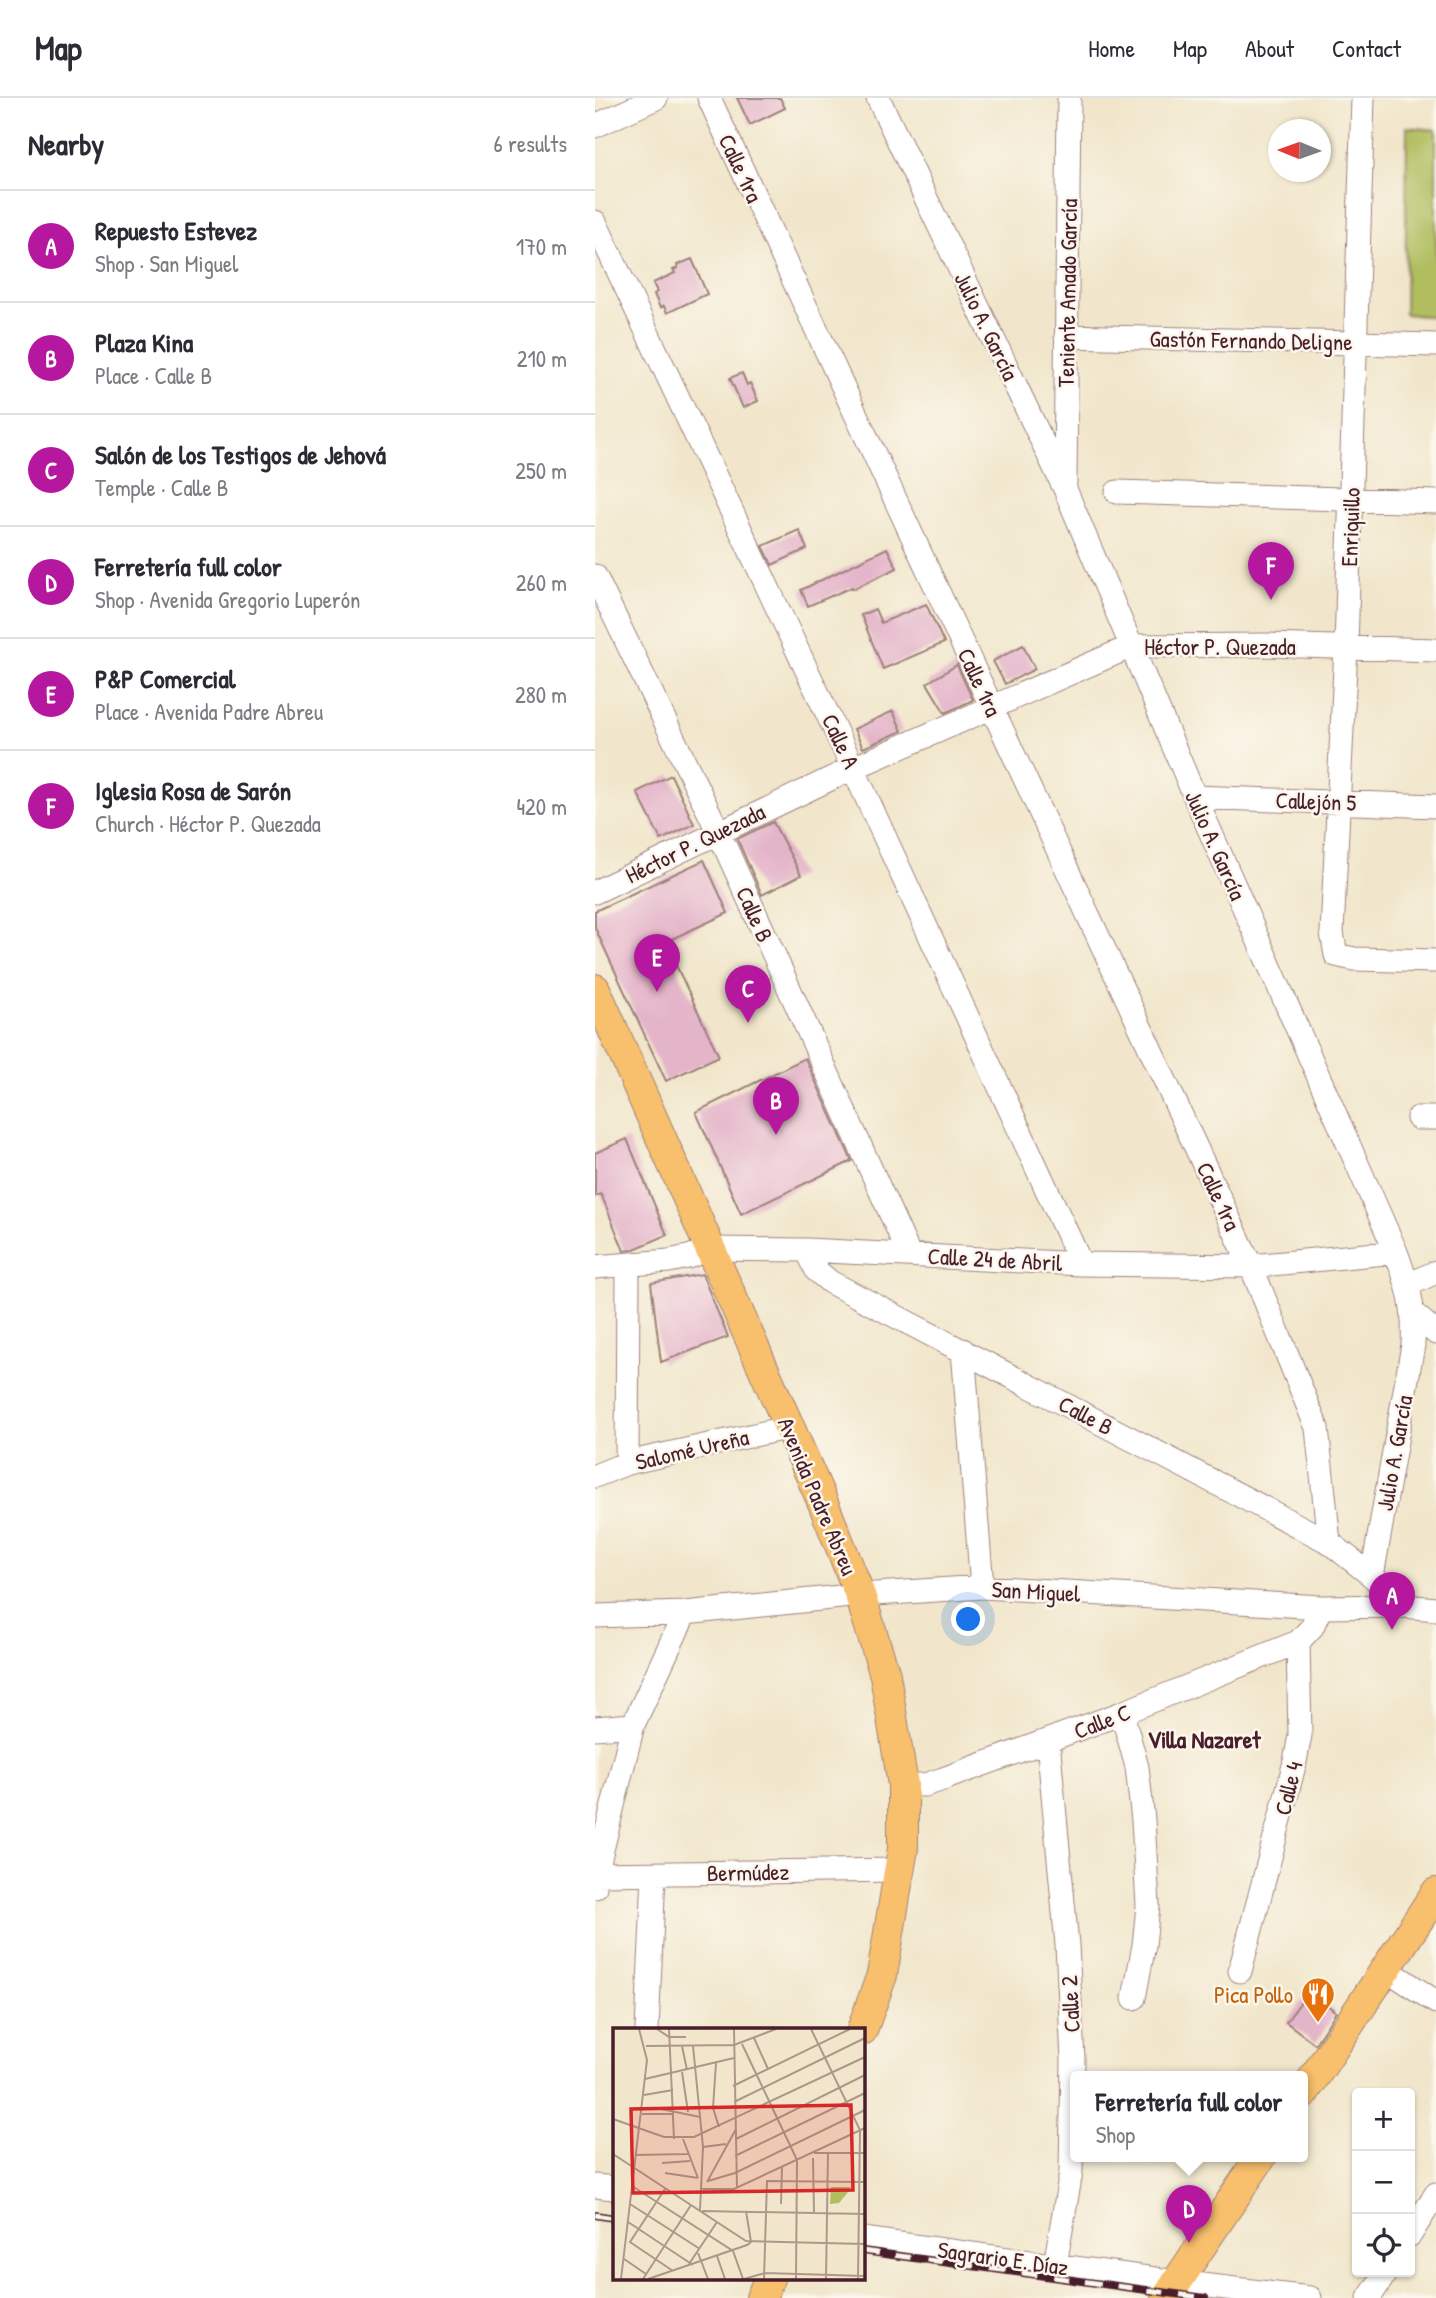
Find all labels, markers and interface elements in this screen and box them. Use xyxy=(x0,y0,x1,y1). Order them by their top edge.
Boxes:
text: Map xyxy=(35,26,82,70)
text: Home xyxy=(1088,32,1135,64)
text: Map xyxy=(1173,32,1207,64)
text: About xyxy=(1245,32,1294,64)
text: Contact xyxy=(1332,32,1401,64)
north arrow xyxy=(1268,119,1331,182)
text: Nearby xyxy=(28,124,104,164)
text: 6 results xyxy=(494,128,567,159)
street label: Calle 1ra xyxy=(712,129,770,207)
street label: Teniente Amado García xyxy=(1050,198,1084,388)
text: Repuesto Estevez xyxy=(95,213,257,248)
text: A xyxy=(45,231,57,262)
text: 170 m xyxy=(516,231,567,262)
text: Shop · San Miguel xyxy=(95,248,238,279)
street label: Julio A. García xyxy=(947,267,1027,385)
street label: Gastón Fernando Deligne xyxy=(1149,323,1353,357)
text: Plaza Kina xyxy=(95,325,193,360)
text: B xyxy=(45,343,57,374)
text: 210 m xyxy=(517,343,567,374)
text: Place · Calle B xyxy=(95,360,212,391)
text: Salón de los Testigos de Jehová xyxy=(95,437,386,472)
text: C xyxy=(45,455,57,486)
text: 250 m xyxy=(515,455,567,486)
text: Temple · Calle B xyxy=(95,472,229,503)
street label: Enriquillo xyxy=(1333,487,1367,567)
pin: F xyxy=(1248,542,1294,600)
text: Ferretería full color xyxy=(95,549,282,584)
text: D xyxy=(46,567,56,598)
text: 260 m xyxy=(516,567,567,598)
text: Shop · Avenida Gregorio Luperón xyxy=(95,584,360,615)
street label: Héctor P. Quezada xyxy=(1144,631,1296,662)
street label: Calle 1ra xyxy=(951,643,1009,721)
text: P&P Comercial xyxy=(95,661,236,696)
text: E xyxy=(46,679,56,710)
text: 280 m xyxy=(515,679,567,710)
text: Place · Avenida Padre Abreu xyxy=(95,696,323,727)
street label: Calle A xyxy=(815,709,867,773)
text: Iglesia Rosa de Sarón xyxy=(95,773,291,808)
street label: Callejón 5 xyxy=(1275,784,1357,818)
street label: Julio A. García xyxy=(1178,785,1254,905)
text: F xyxy=(47,791,55,822)
text: 420 m xyxy=(516,791,567,822)
street label: Héctor P. Quezada xyxy=(620,796,770,890)
text: Church · Héctor P. Quezada xyxy=(95,808,321,839)
street label: Calle B xyxy=(729,881,781,947)
pin: E xyxy=(634,934,680,992)
pin: C xyxy=(725,965,771,1023)
pin: B xyxy=(753,1077,799,1135)
street label: Calle 1ra xyxy=(1190,1157,1248,1235)
street label: Calle 24 de Abril xyxy=(927,1240,1064,1278)
street label: Calle B xyxy=(1053,1388,1119,1442)
street label: Julio A. García xyxy=(1369,1393,1419,1513)
street label: Avenida Padre Abreu xyxy=(771,1412,865,1580)
street label: Salomé Ureña xyxy=(632,1421,752,1477)
pin: A xyxy=(1369,1572,1415,1630)
street label: San Miguel xyxy=(991,1573,1082,1609)
your location xyxy=(951,1602,985,1636)
street label: Calle C xyxy=(1069,1696,1135,1746)
district label: Villa Nazaret xyxy=(1147,1723,1261,1755)
street label: Calle 4 xyxy=(1266,1758,1310,1818)
street label: Bermúdez xyxy=(706,1856,790,1888)
street label: Calle 2 xyxy=(1053,1975,1087,2033)
restaurant icon: Pica Pollo xyxy=(1299,1975,1337,2024)
place label: Pica Pollo xyxy=(1214,1979,1293,2010)
inset map xyxy=(613,2028,865,2280)
popup xyxy=(1070,2071,1308,2162)
text: Ferretería full color xyxy=(1096,2084,1282,2119)
map controls xyxy=(1352,2088,1415,2277)
button: + xyxy=(1352,2088,1415,2151)
text: Shop xyxy=(1096,2119,1135,2150)
button: − xyxy=(1352,2151,1415,2214)
pin: D xyxy=(1166,2185,1212,2243)
button: locate xyxy=(1352,2214,1415,2277)
street label: Sagrario E. Díaz xyxy=(936,2233,1070,2283)

